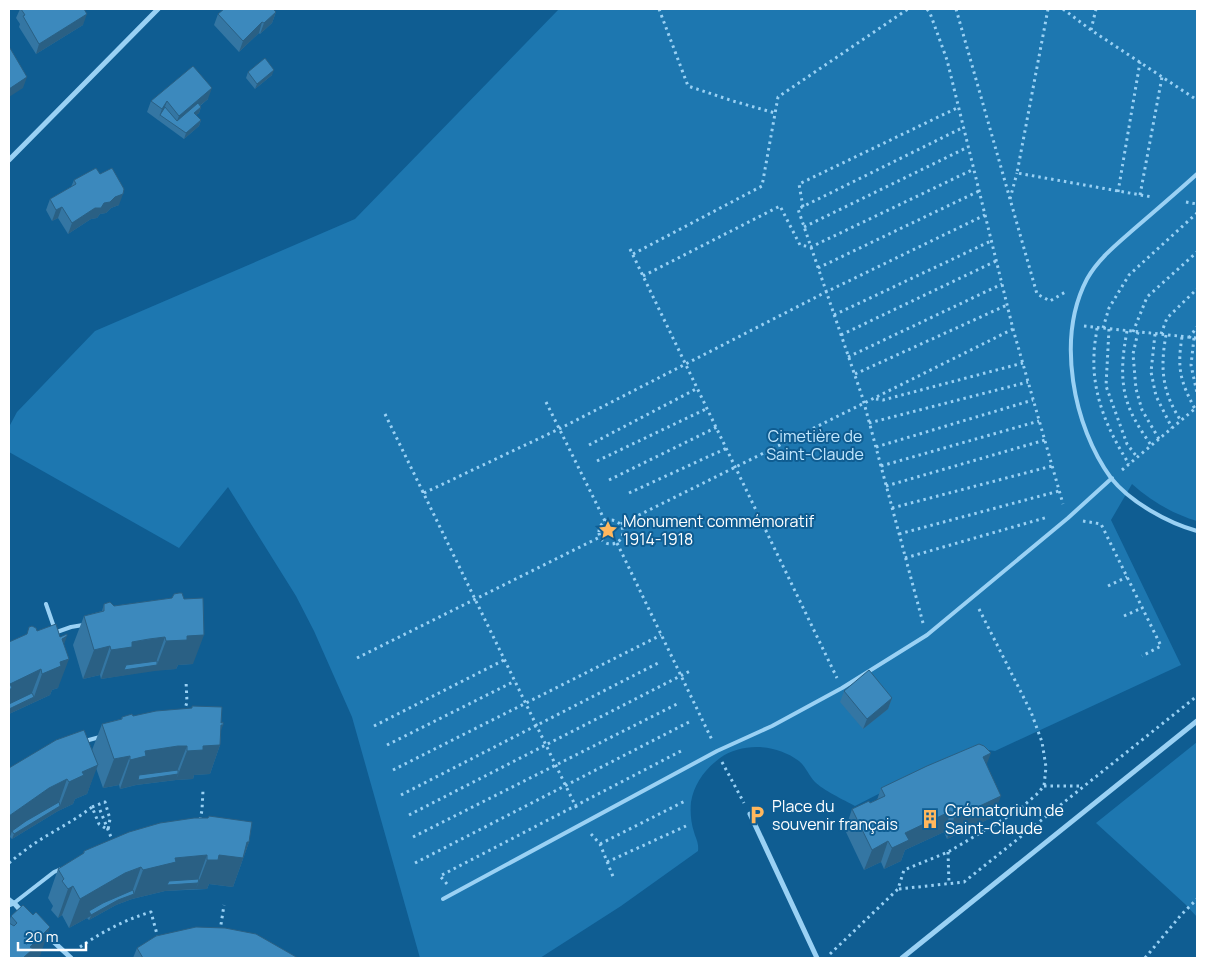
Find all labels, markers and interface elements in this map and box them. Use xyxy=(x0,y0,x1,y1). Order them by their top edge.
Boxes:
park label: Cimetière de Saint-Claude xyxy=(766,425,864,465)
place label: Monument commémoratif 1914-1918 xyxy=(623,510,814,550)
place icon: Monument commémoratif 1914-1918 xyxy=(597,519,619,541)
place label: Place du souvenir français xyxy=(772,795,898,835)
place label: Crématorium de Saint-Claude xyxy=(945,799,1064,839)
parking icon: Place du souvenir français xyxy=(746,804,768,826)
building icon: Crématorium de Saint-Claude xyxy=(919,808,941,830)
scale bar xyxy=(18,920,85,952)
text: 20 m xyxy=(25,926,58,947)

